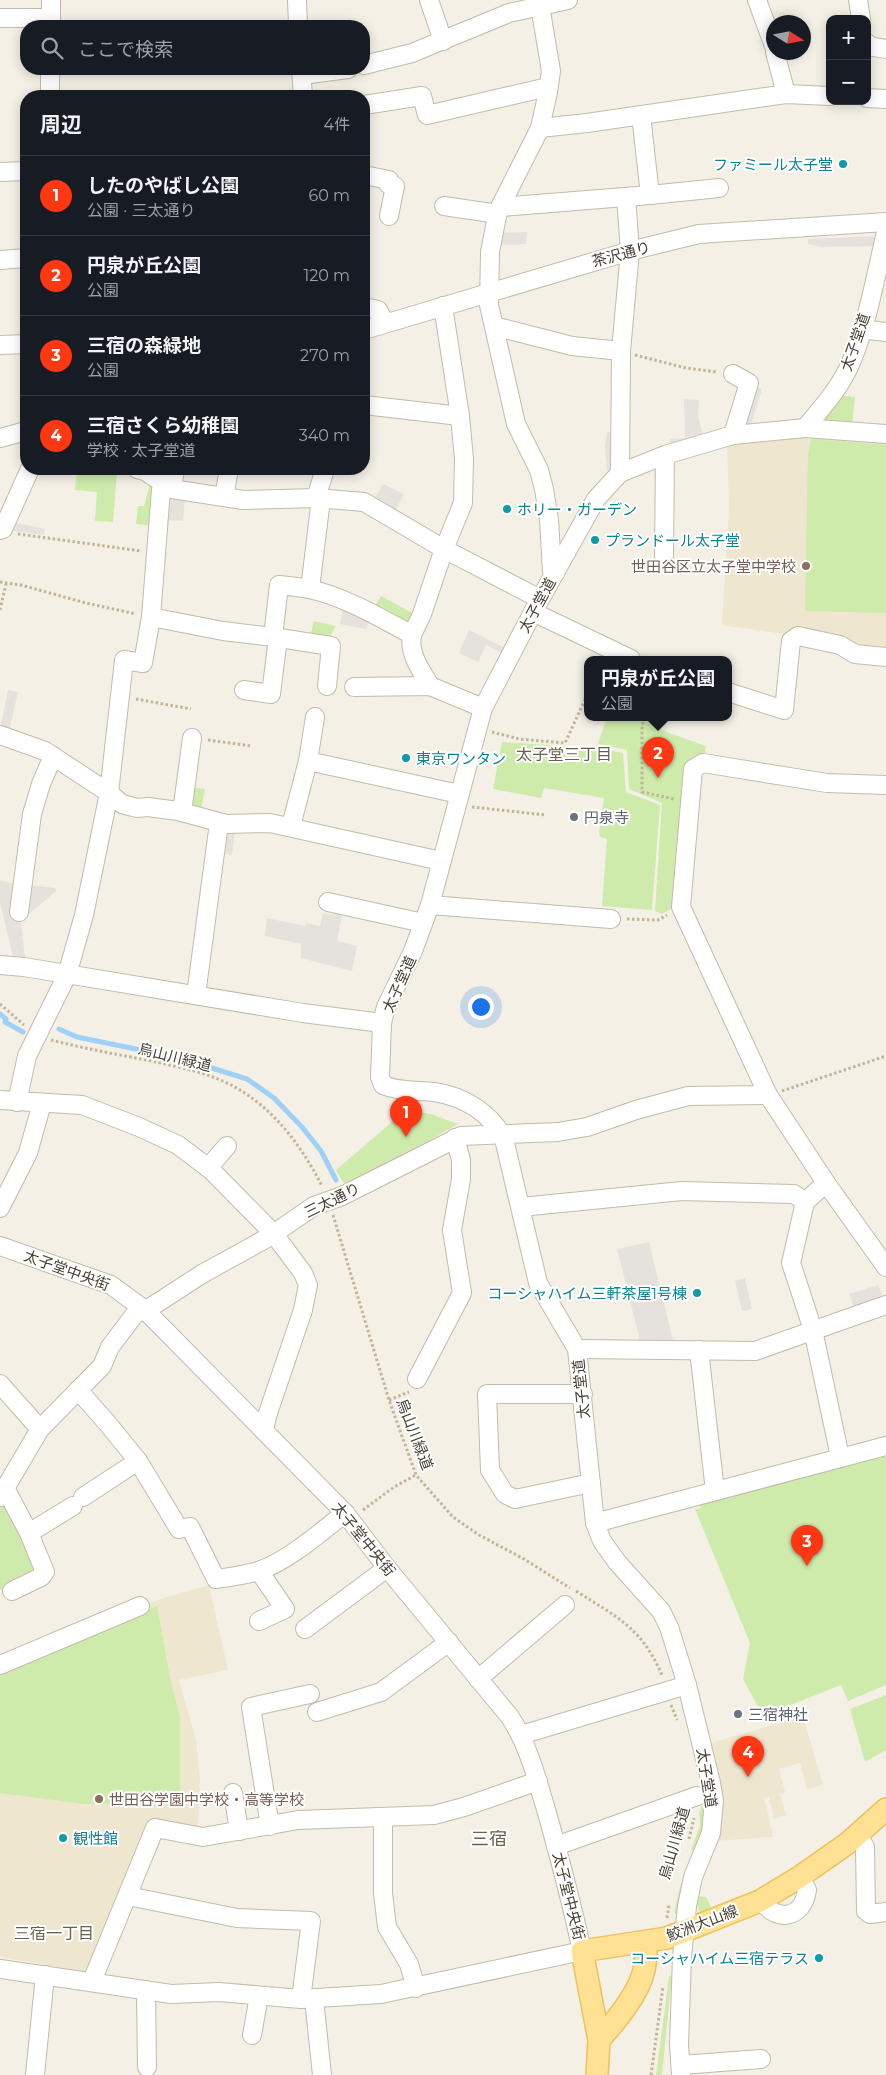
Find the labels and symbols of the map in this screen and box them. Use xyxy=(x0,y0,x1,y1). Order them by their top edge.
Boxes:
north arrow xyxy=(766,15,811,60)
place label: ファミール太子堂 xyxy=(713,155,833,174)
marker: ファミール太子堂 xyxy=(837,158,849,170)
street label: 茶沢通り xyxy=(590,237,652,271)
street label: 太子堂道 xyxy=(836,311,874,373)
place label: ホリー・ガーデン xyxy=(517,500,637,519)
marker: ホリー・ガーデン xyxy=(501,503,513,515)
place label: プランドール太子堂 xyxy=(605,531,740,550)
marker: プランドール太子堂 xyxy=(589,534,601,546)
place label: 世田谷区立太子堂中学校 xyxy=(631,557,796,576)
marker: 世田谷区立太子堂中学校 xyxy=(800,560,812,572)
street label: 太子堂道 xyxy=(514,574,560,636)
pin: 2 xyxy=(642,737,674,778)
district label: 太子堂三丁目 xyxy=(516,745,612,764)
place label: 東京ワンタン xyxy=(416,749,506,768)
marker: 東京ワンタン xyxy=(400,752,412,764)
place label: 円泉寺 xyxy=(584,808,629,827)
marker: 円泉寺 xyxy=(568,811,580,823)
street label: 太子堂道 xyxy=(378,953,420,1015)
your location xyxy=(468,994,494,1020)
street label: 烏山川緑道 xyxy=(136,1039,214,1075)
pin: 1 xyxy=(390,1096,422,1137)
street label: 三太通り xyxy=(301,1178,363,1222)
street label: 太子堂中央街 xyxy=(21,1246,113,1294)
place label: コーシャハイム三軒茶屋1号棟 xyxy=(487,1284,687,1303)
marker: コーシャハイム三軒茶屋1号棟 xyxy=(691,1287,703,1299)
street label: 太子堂道 xyxy=(568,1358,594,1420)
street label: 烏山川緑道 xyxy=(393,1396,437,1472)
street label: 太子堂中央街 xyxy=(328,1498,400,1580)
pin: 3 xyxy=(791,1525,823,1566)
place label: 三宿神社 xyxy=(748,1705,808,1724)
marker: 三宿神社 xyxy=(732,1708,744,1720)
pin: 4 xyxy=(732,1736,764,1777)
street label: 太子堂道 xyxy=(693,1747,721,1809)
place label: 世田谷学園中学校・高等学校 xyxy=(109,1790,304,1809)
marker: 世田谷学園中学校・高等学校 xyxy=(93,1793,105,1805)
street label: 烏山川緑道 xyxy=(655,1804,693,1882)
district label: 三宿 xyxy=(471,1828,507,1850)
place label: 観性館 xyxy=(73,1829,118,1848)
marker: 観性館 xyxy=(57,1832,69,1844)
street label: 太子堂中央街 xyxy=(549,1850,589,1942)
street label: 鮫洲大山線 xyxy=(664,1901,740,1945)
district label: 三宿一丁目 xyxy=(14,1924,94,1943)
place label: コーシャハイム三宿テラス xyxy=(630,1949,809,1968)
marker: コーシャハイム三宿テラス xyxy=(813,1952,825,1964)

